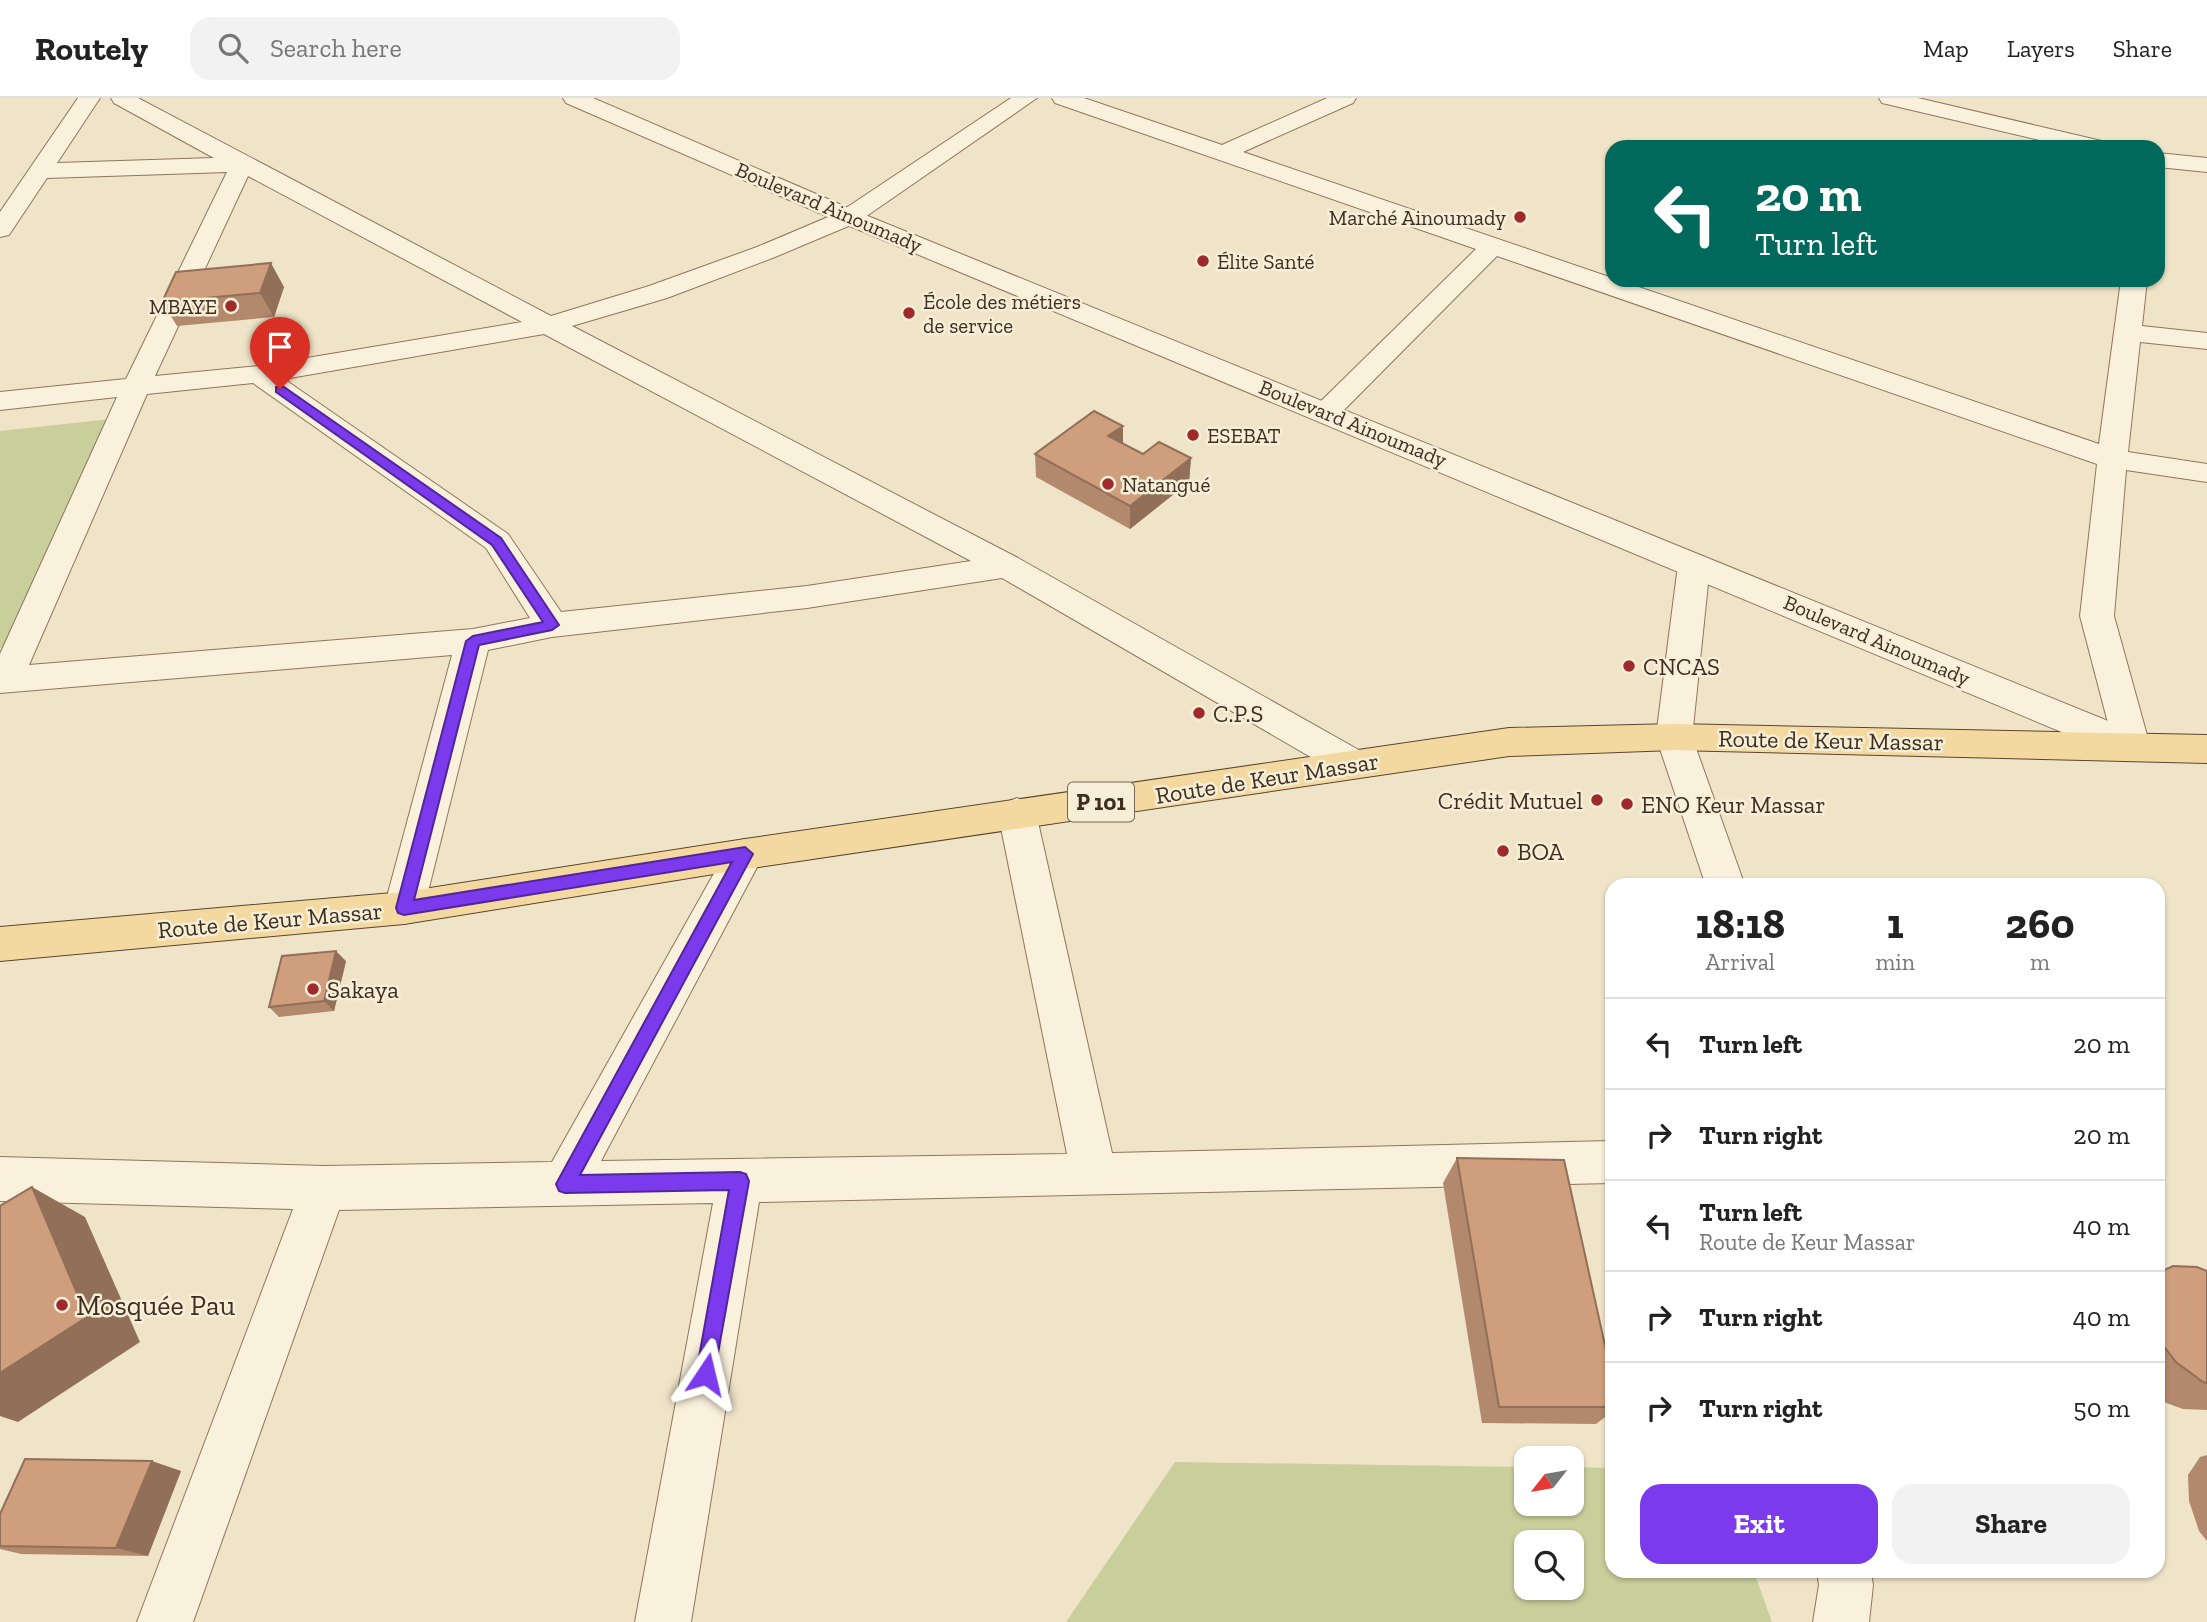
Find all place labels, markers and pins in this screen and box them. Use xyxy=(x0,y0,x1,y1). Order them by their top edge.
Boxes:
place label: Marché Ainoumady xyxy=(1329,205,1506,230)
marker: Marché Ainoumady xyxy=(1512,209,1528,225)
place label: Élite Santé xyxy=(1217,249,1314,274)
marker: Élite Santé xyxy=(1195,253,1211,269)
place label: École des métiers de service xyxy=(923,289,1081,338)
place label: MBAYE xyxy=(149,294,217,319)
marker: MBAYE xyxy=(223,298,239,314)
marker: École des métiers de service xyxy=(901,305,917,321)
pin xyxy=(250,317,310,389)
place label: ESEBAT xyxy=(1207,423,1281,448)
marker: ESEBAT xyxy=(1185,427,1201,443)
place label: Natangué xyxy=(1122,472,1210,497)
marker: Natangué xyxy=(1100,476,1116,492)
place label: CNCAS xyxy=(1643,652,1720,681)
marker: CNCAS xyxy=(1621,658,1637,674)
place label: C.P.S xyxy=(1213,699,1263,728)
marker: C.P.S xyxy=(1191,705,1207,721)
place label: Crédit Mutuel xyxy=(1438,786,1583,815)
place label: ENO Keur Massar xyxy=(1641,790,1826,819)
marker: Crédit Mutuel xyxy=(1589,792,1605,808)
marker: ENO Keur Massar xyxy=(1619,796,1635,812)
place label: BOA xyxy=(1517,837,1564,866)
marker: BOA xyxy=(1495,843,1511,859)
place label: Sakaya xyxy=(327,975,399,1004)
marker: Sakaya xyxy=(305,981,321,997)
place label: Mosquée Pau xyxy=(76,1289,235,1322)
marker: Mosquée Pau xyxy=(54,1297,70,1313)

